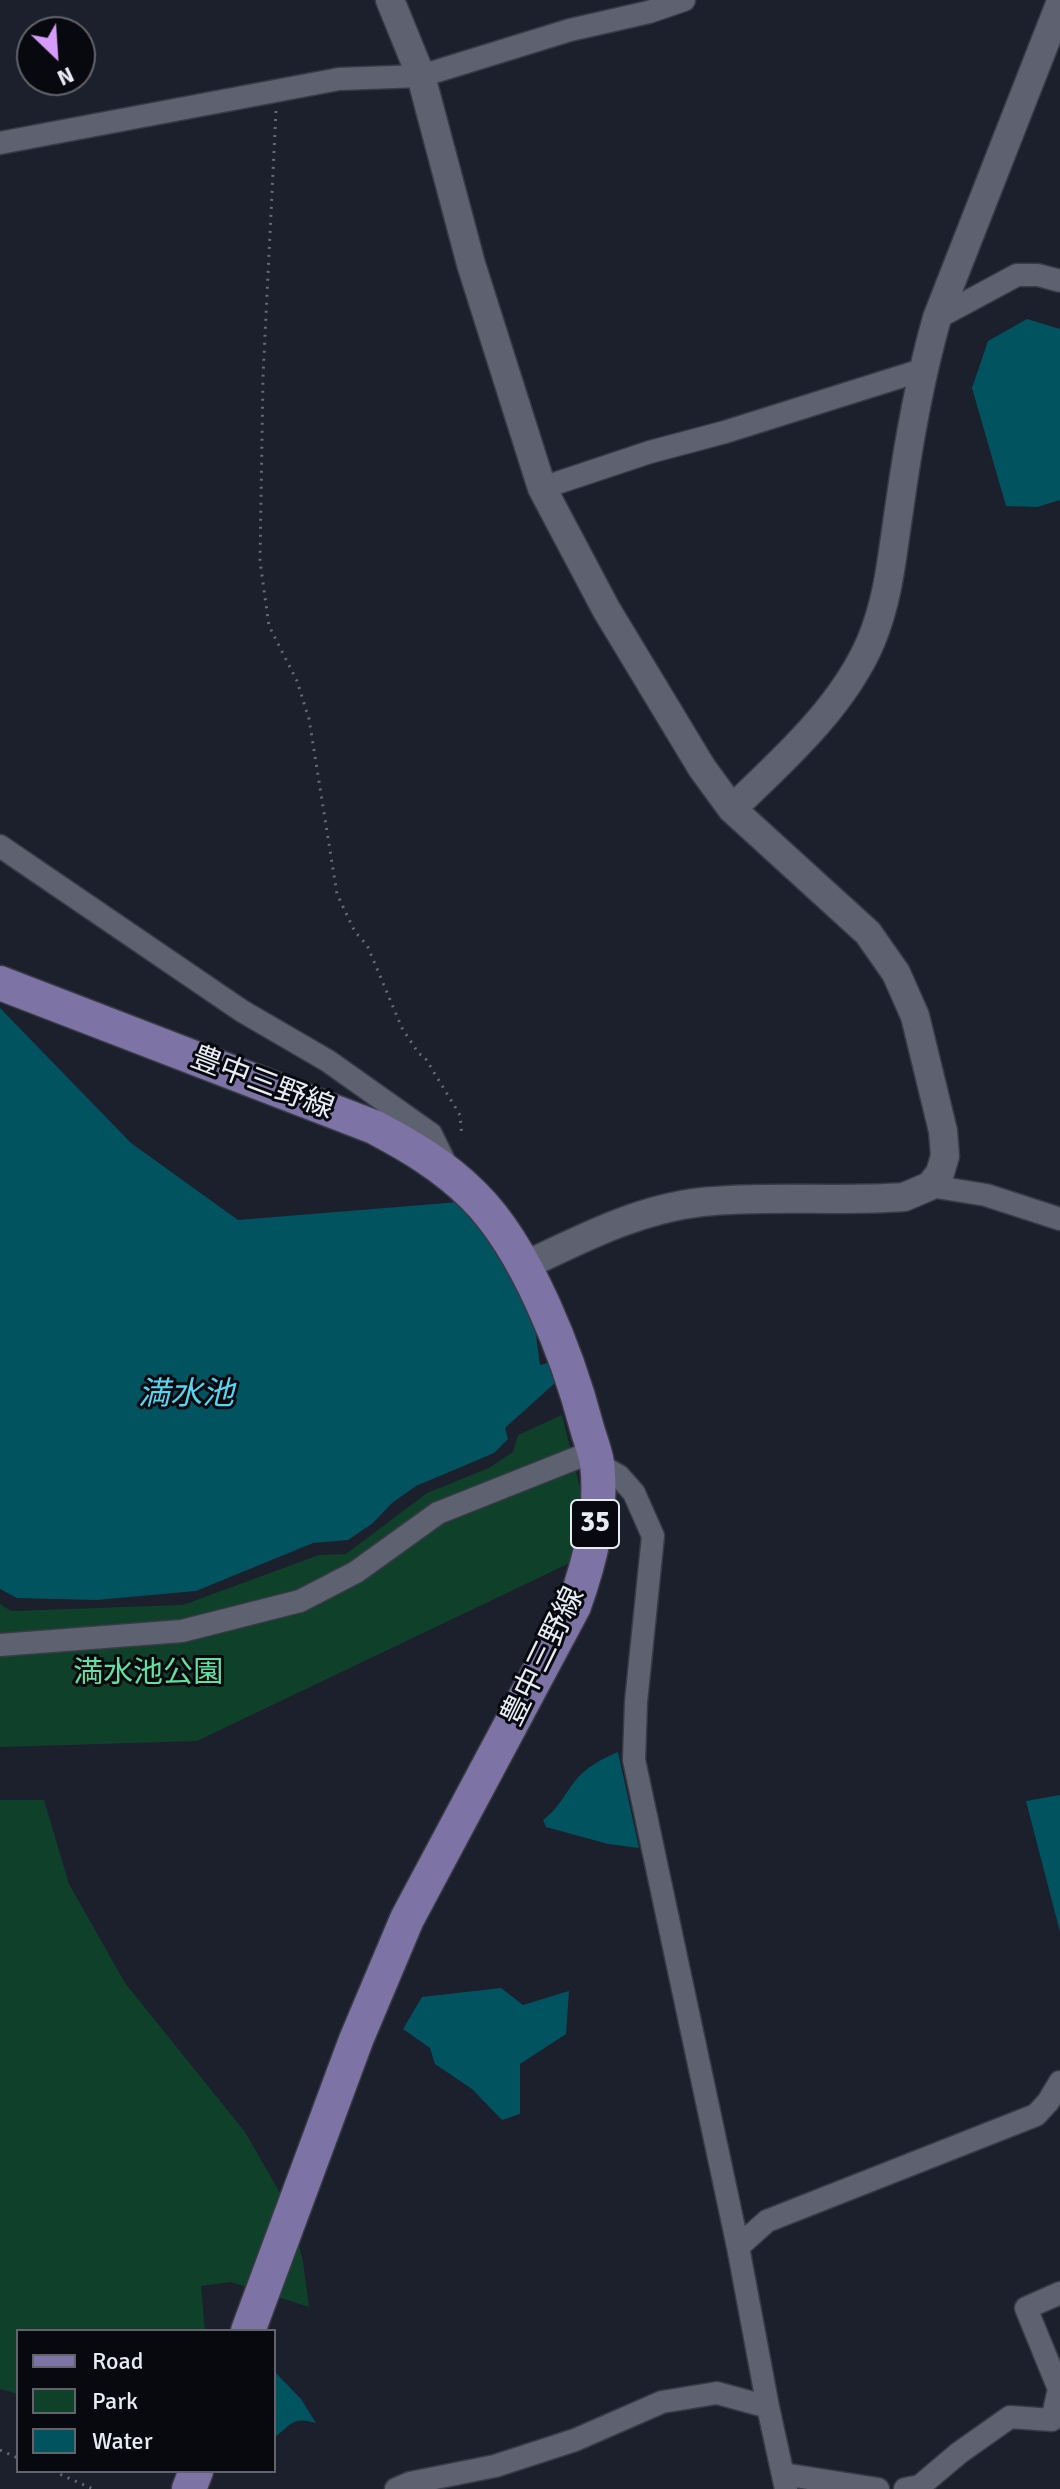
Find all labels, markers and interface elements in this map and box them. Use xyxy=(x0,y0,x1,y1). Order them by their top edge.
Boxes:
north arrow xyxy=(16,16,96,96)
text: N xyxy=(53,61,78,92)
street label: 豊中三野線 xyxy=(186,1040,338,1128)
water label: 満水池 xyxy=(138,1377,234,1415)
road number: 35 xyxy=(571,1500,619,1548)
street label: 豊中三野線 xyxy=(495,1582,593,1732)
park label: 満水池公園 xyxy=(73,1656,223,1692)
legend xyxy=(16,2329,276,2473)
text: Road xyxy=(92,2346,143,2376)
text: Park xyxy=(92,2386,138,2416)
text: Water xyxy=(92,2426,152,2456)

